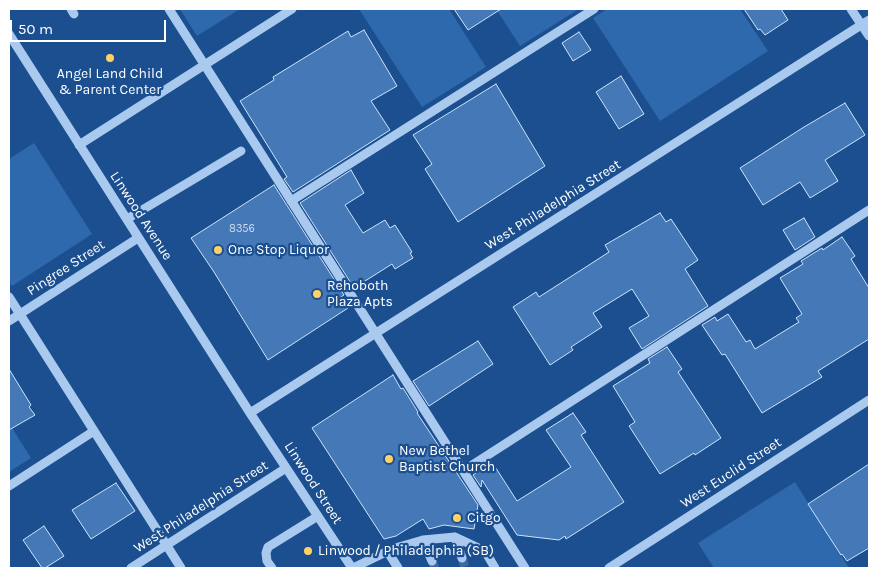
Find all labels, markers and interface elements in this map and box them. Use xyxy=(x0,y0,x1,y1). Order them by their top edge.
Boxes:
scale bar xyxy=(12,10,169,42)
text: 50 m xyxy=(18,20,53,38)
marker: Angel Land Child & Parent Center xyxy=(104,52,116,64)
place label: Angel Land Child & Parent Center xyxy=(57,66,163,98)
street label: West Philadelphia Street xyxy=(482,156,624,254)
street label: Linwood Avenue xyxy=(106,169,176,263)
house number: 8356 xyxy=(229,222,255,236)
street label: Pingree Street xyxy=(24,237,108,299)
place label: One Stop Liquor xyxy=(228,242,329,258)
marker: One Stop Liquor xyxy=(212,244,224,256)
place label: Rehoboth Plaza Apts xyxy=(327,278,393,310)
marker: Rehoboth Plaza Apts xyxy=(311,288,323,300)
street label: West Euclid Street xyxy=(677,434,785,512)
street label: Linwood Street xyxy=(280,439,346,527)
place label: New Bethel Baptist Church xyxy=(399,443,495,476)
marker: New Bethel Baptist Church xyxy=(383,453,395,465)
street label: West Philadelphia Street xyxy=(131,457,271,557)
place label: Citgo xyxy=(467,510,501,526)
marker: Citgo xyxy=(451,512,463,524)
place label: Linwood / Philadelphia (SB) xyxy=(318,543,494,559)
marker: Linwood / Philadelphia (SB) xyxy=(302,545,314,557)

